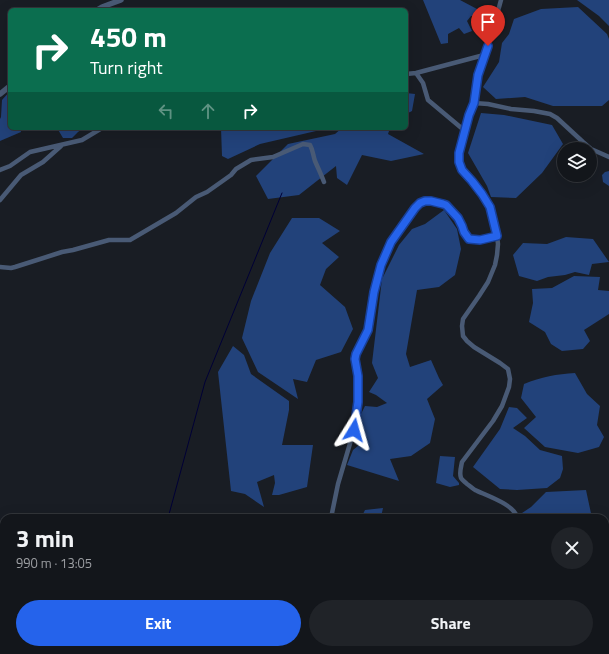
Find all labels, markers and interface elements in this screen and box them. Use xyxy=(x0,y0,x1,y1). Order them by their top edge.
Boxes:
pin xyxy=(471,5,505,46)
icon: arrive xyxy=(477,11,499,33)
text: 450 m xyxy=(90,15,167,58)
icon: right xyxy=(24,24,76,76)
text: Turn right xyxy=(90,54,163,81)
icon: left xyxy=(155,100,177,122)
icon: ahead xyxy=(197,100,219,122)
icon: right xyxy=(239,100,261,122)
map controls xyxy=(557,142,597,182)
button: layers xyxy=(557,142,597,182)
position arrow xyxy=(333,409,375,451)
text: 3 min xyxy=(16,520,74,556)
button: close xyxy=(551,527,593,569)
text: 990 m · 13:05 xyxy=(16,553,92,573)
button: Exit xyxy=(16,600,301,646)
button: Share xyxy=(309,600,593,646)

